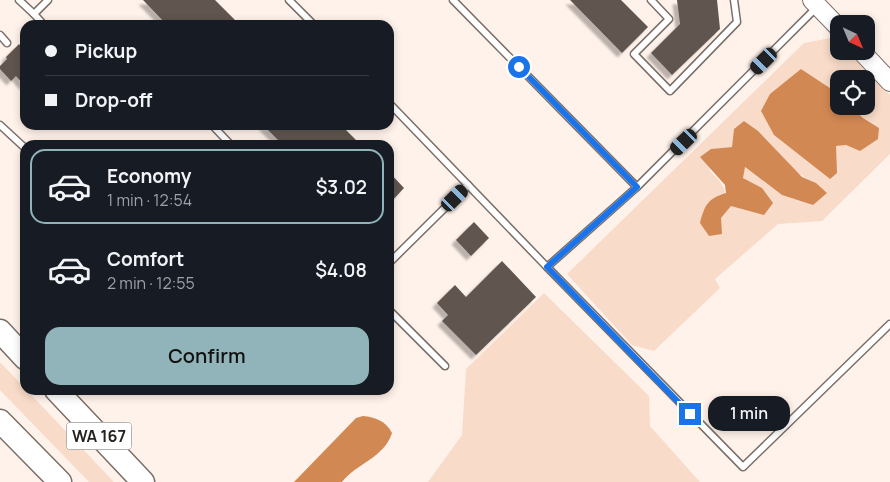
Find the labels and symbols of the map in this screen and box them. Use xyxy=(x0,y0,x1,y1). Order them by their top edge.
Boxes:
north arrow xyxy=(830,15,875,60)
car xyxy=(748,45,779,77)
route start xyxy=(508,56,530,78)
car xyxy=(667,126,700,158)
car xyxy=(439,182,470,214)
callout: 1 min xyxy=(708,396,790,432)
route end xyxy=(679,403,701,425)
road number: WA 167 xyxy=(66,422,132,450)

